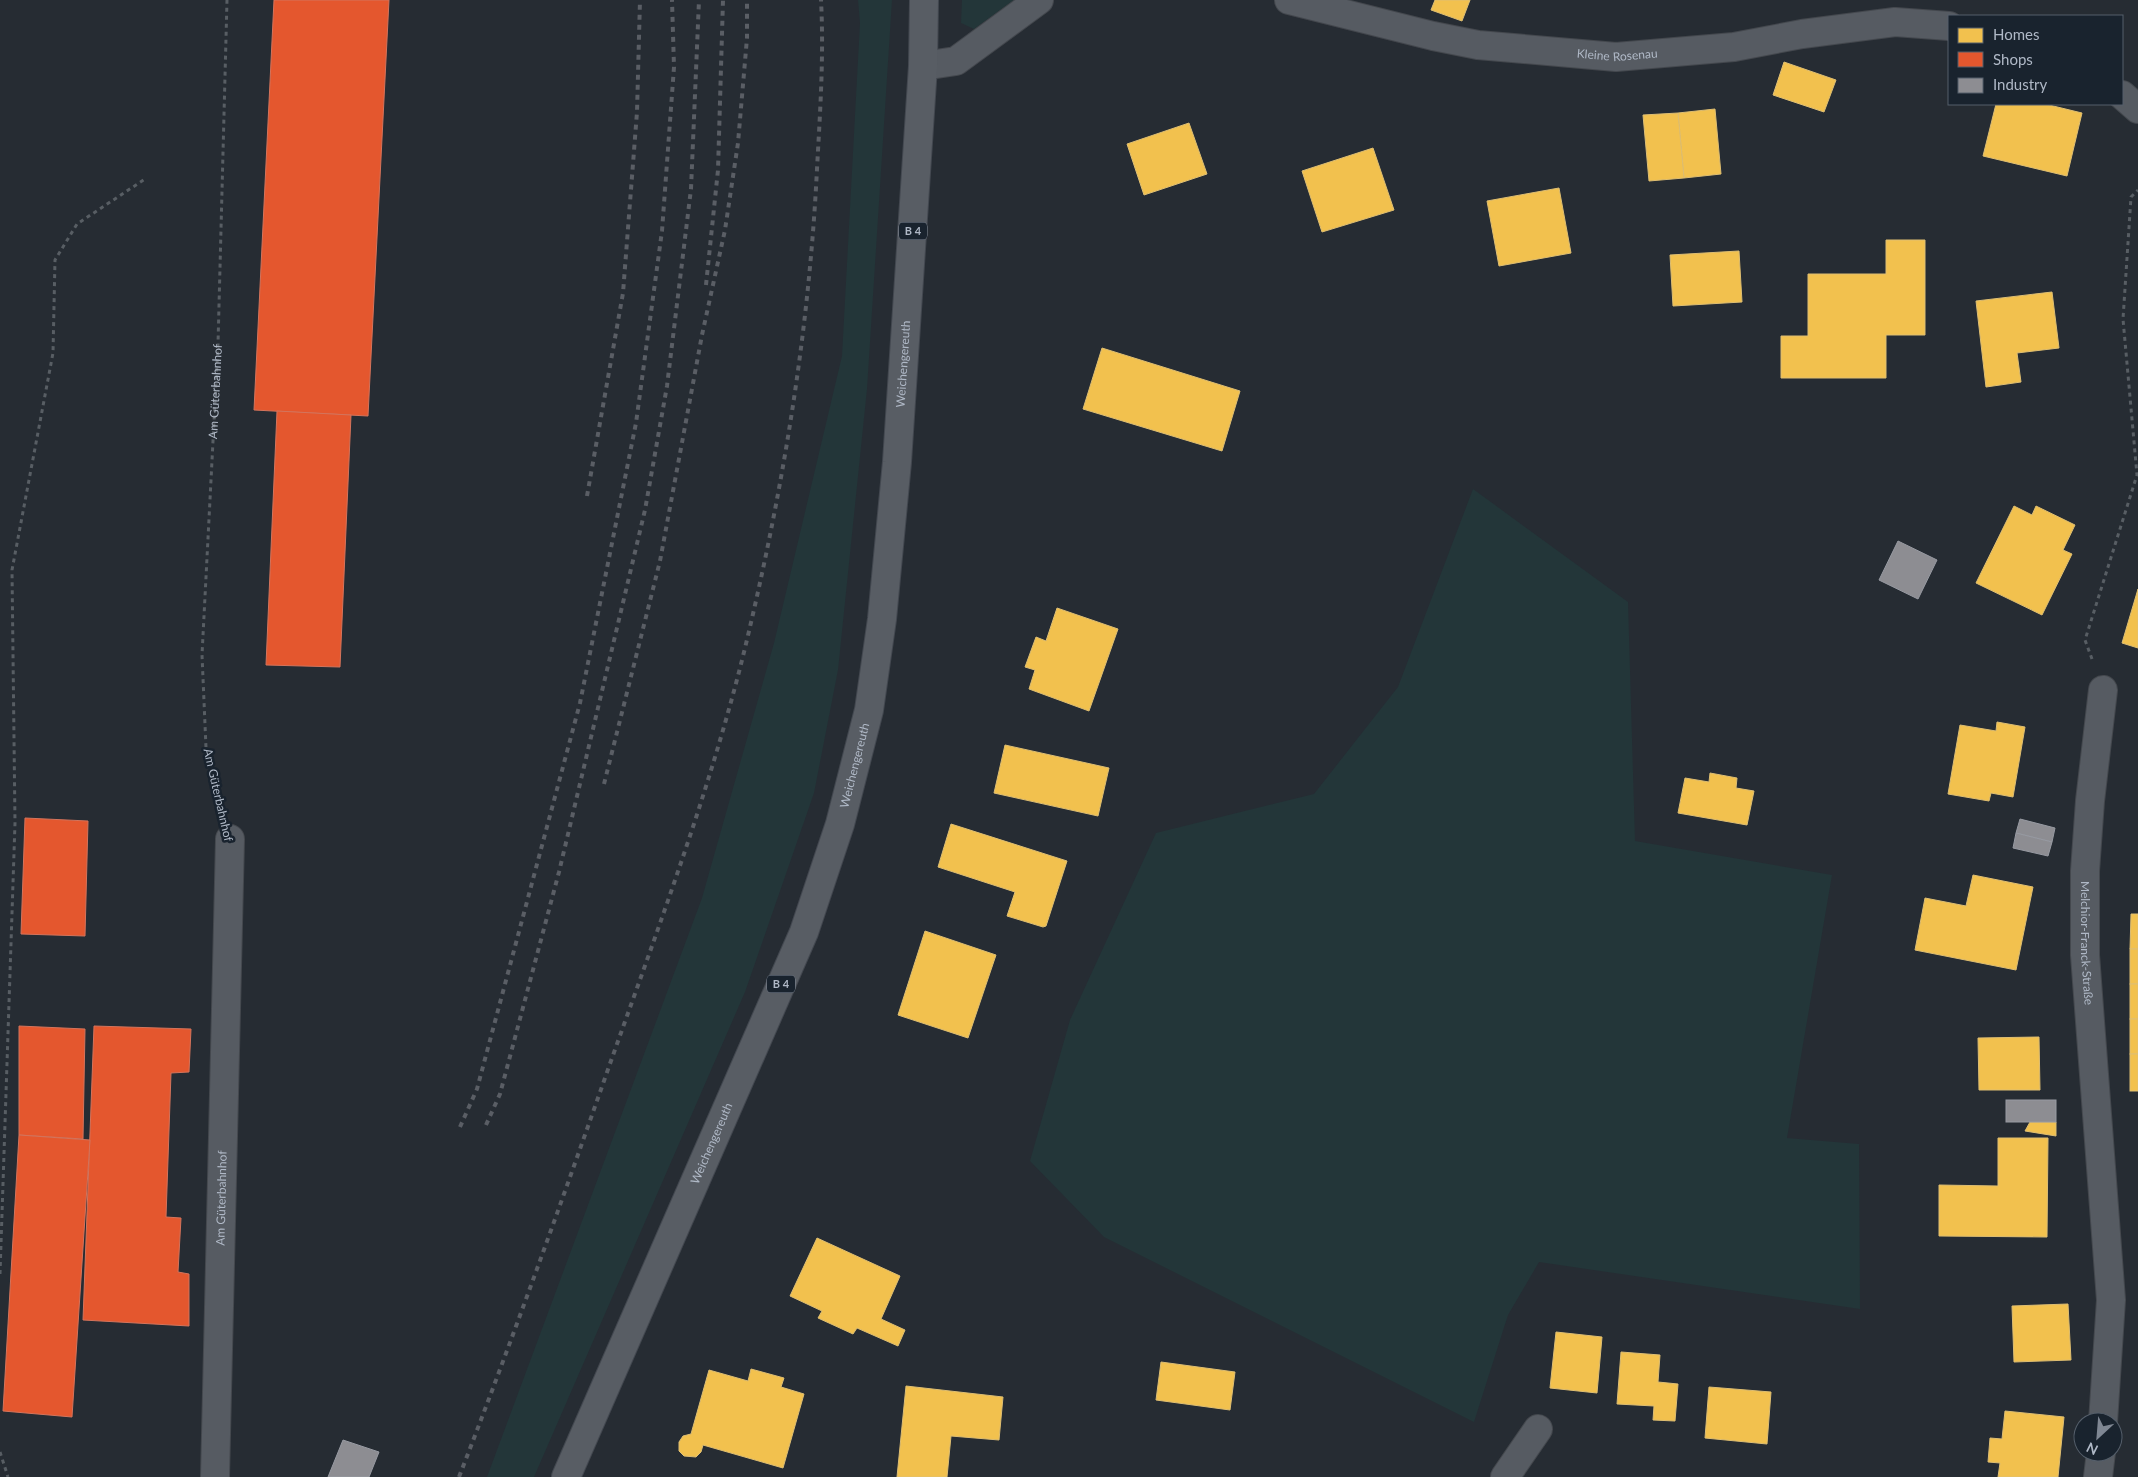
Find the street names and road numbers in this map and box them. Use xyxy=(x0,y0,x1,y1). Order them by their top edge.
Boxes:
street label: Kleine Rosenau xyxy=(1576,46,1658,64)
road number: B 4 xyxy=(899,222,927,240)
street label: Weichengereuth xyxy=(893,320,913,408)
street label: Am Güterbahnhof xyxy=(205,343,225,439)
street label: Weichengereuth xyxy=(836,721,872,809)
street label: Am Güterbahnhof xyxy=(200,747,237,844)
street label: Melchior-Franck-Straße xyxy=(2078,881,2097,1006)
road number: B 4 xyxy=(767,976,795,992)
street label: Weichengereuth xyxy=(687,1100,736,1186)
street label: Am Güterbahnhof xyxy=(212,1150,230,1246)

